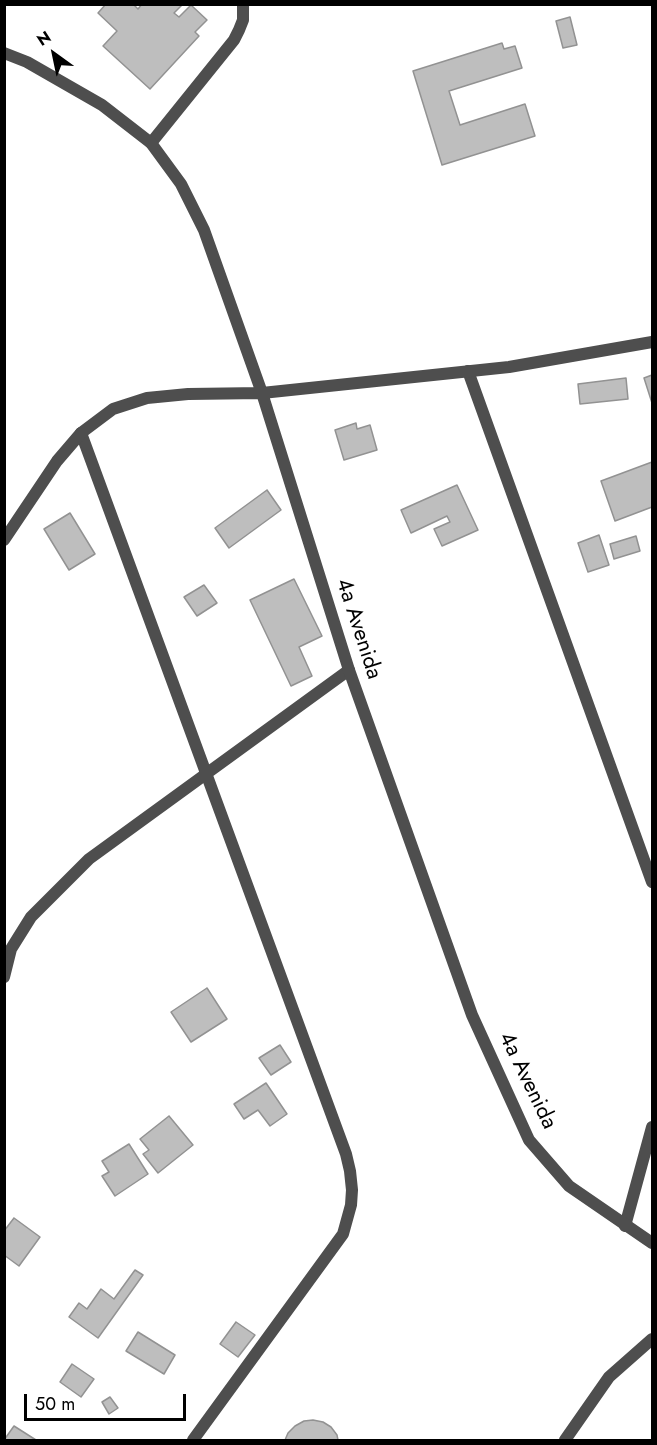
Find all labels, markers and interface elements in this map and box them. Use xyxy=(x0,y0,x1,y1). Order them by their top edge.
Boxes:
north arrow xyxy=(24,24,84,84)
text: N xyxy=(32,25,56,52)
street label: 4a Avenida xyxy=(329,575,387,683)
street label: 4a Avenida xyxy=(492,1028,562,1134)
scale bar xyxy=(27,1382,189,1420)
text: 50 m xyxy=(35,1391,75,1417)

